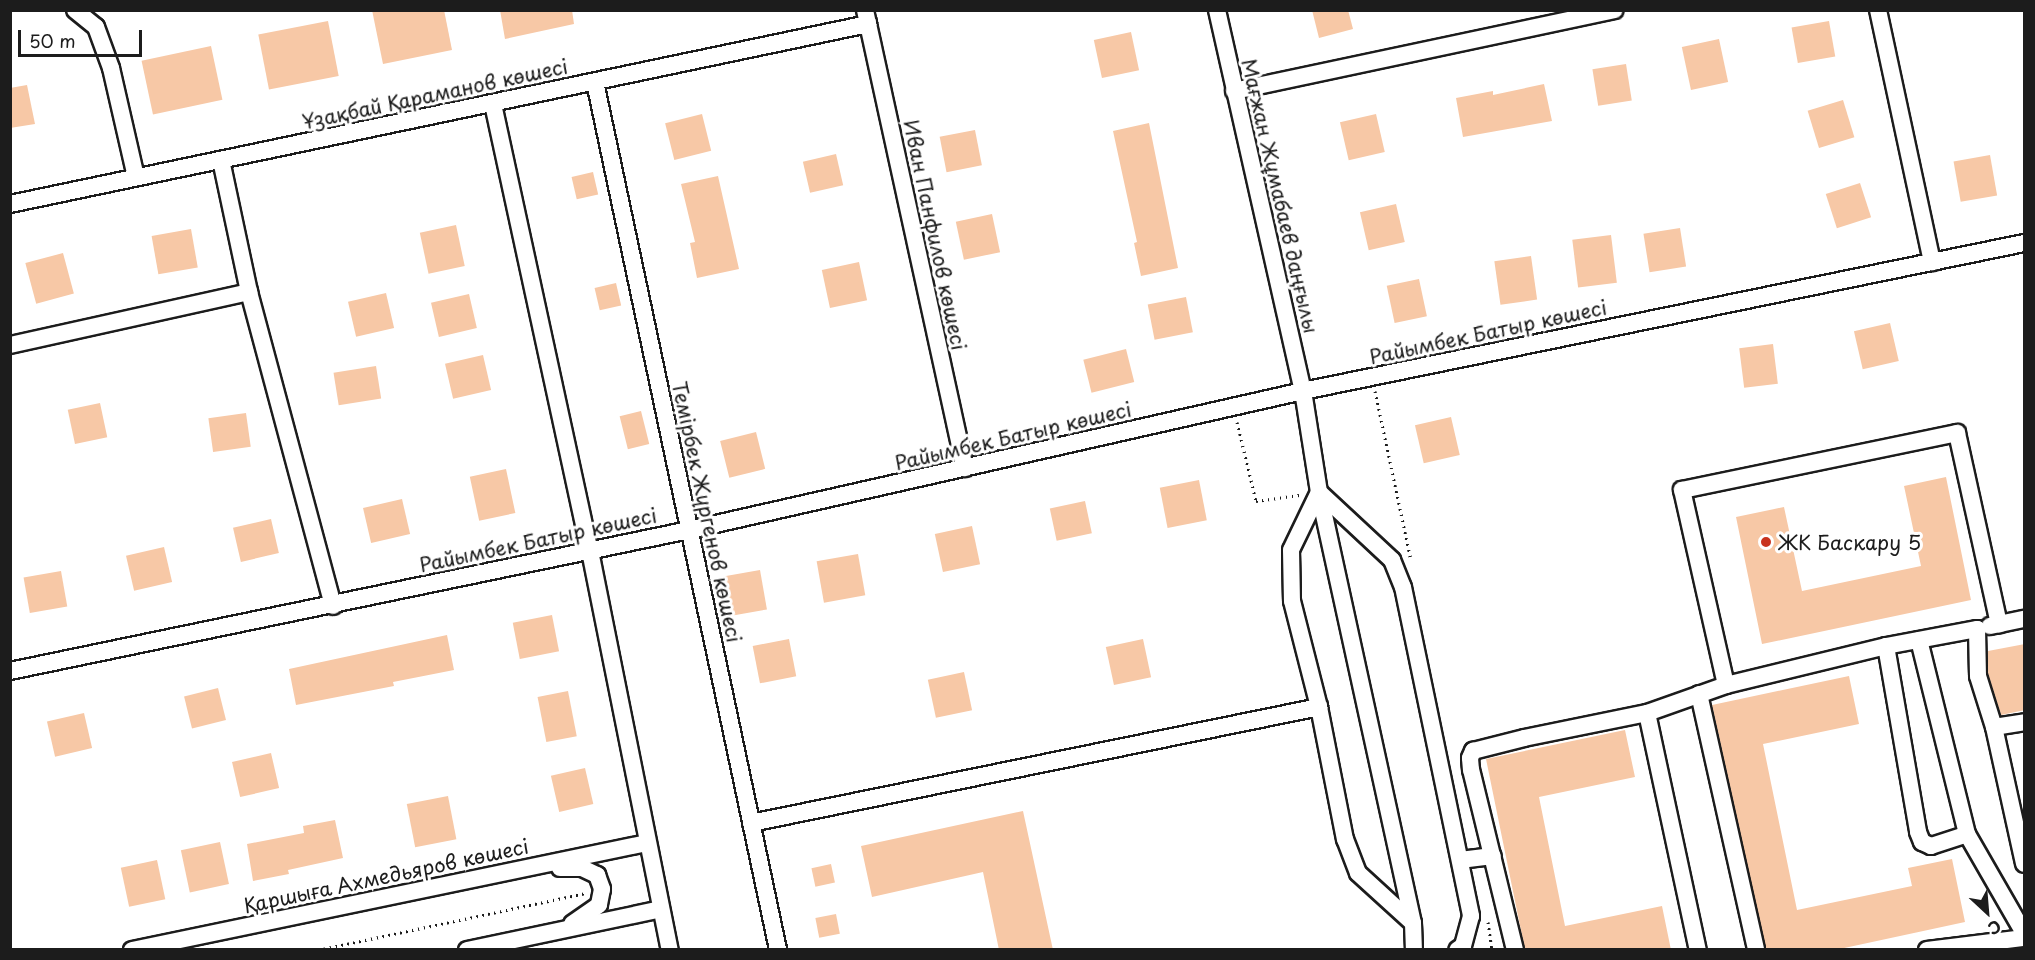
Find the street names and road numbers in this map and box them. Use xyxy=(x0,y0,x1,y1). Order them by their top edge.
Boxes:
street label: Ұзақбай Қараманов көшесі xyxy=(299,54,571,134)
street label: Мағжан Жұмабаев даңғылы xyxy=(1236,55,1324,337)
street label: Иван Панфилов көшесі xyxy=(899,118,971,352)
street label: Райымбек Батыр көшесі xyxy=(1367,295,1609,369)
street label: Темірбек Жүргенов көшесі xyxy=(667,379,747,645)
street label: Райымбек Батыр көшесі xyxy=(892,397,1134,475)
street label: Райымбек Батыр көшесі xyxy=(417,503,659,577)
street label: Қаршыға Ахмедьяров көшесі xyxy=(241,834,531,918)

